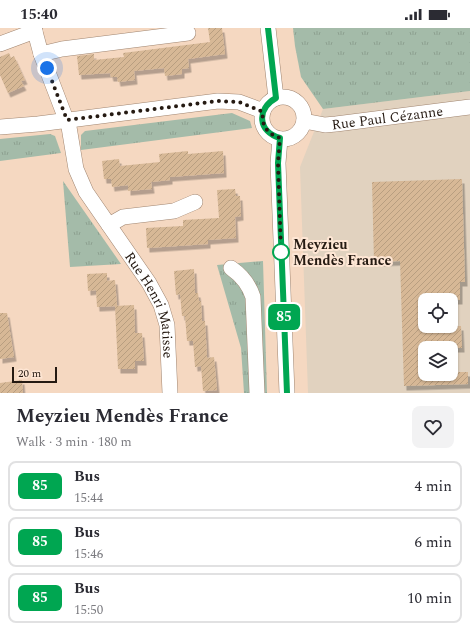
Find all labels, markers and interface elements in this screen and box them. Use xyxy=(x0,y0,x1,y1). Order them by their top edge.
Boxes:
text: 15:40 xyxy=(20,3,58,26)
your location xyxy=(37,58,57,78)
street label: Rue Paul Cézanne xyxy=(330,101,444,135)
place label: Meyzieu Mendès France xyxy=(293,234,391,271)
marker: Meyzieu Mendès France xyxy=(272,243,290,261)
street label: Rue Henri Matisse xyxy=(119,248,178,359)
map controls xyxy=(418,293,458,381)
button: locate xyxy=(418,293,458,333)
line badge: 85 xyxy=(266,304,302,330)
text: 85 xyxy=(276,306,292,327)
button: layers xyxy=(418,341,458,381)
scale bar xyxy=(12,365,57,384)
text: 20 m xyxy=(18,365,41,382)
text: Meyzieu Mendès France xyxy=(16,402,228,431)
button: heart xyxy=(412,406,454,448)
text: Walk · 3 min · 180 m xyxy=(16,432,132,452)
text: Bus xyxy=(74,465,100,488)
text: 85 xyxy=(32,475,48,496)
text: 4 min xyxy=(414,475,452,498)
text: 15:44 xyxy=(74,488,103,508)
text: Bus xyxy=(74,521,100,544)
text: 85 xyxy=(32,531,48,552)
text: 6 min xyxy=(414,531,452,554)
text: 15:46 xyxy=(74,544,103,564)
text: Bus xyxy=(74,577,100,600)
text: 85 xyxy=(32,587,48,608)
text: 10 min xyxy=(407,587,452,610)
text: 15:50 xyxy=(74,600,103,620)

